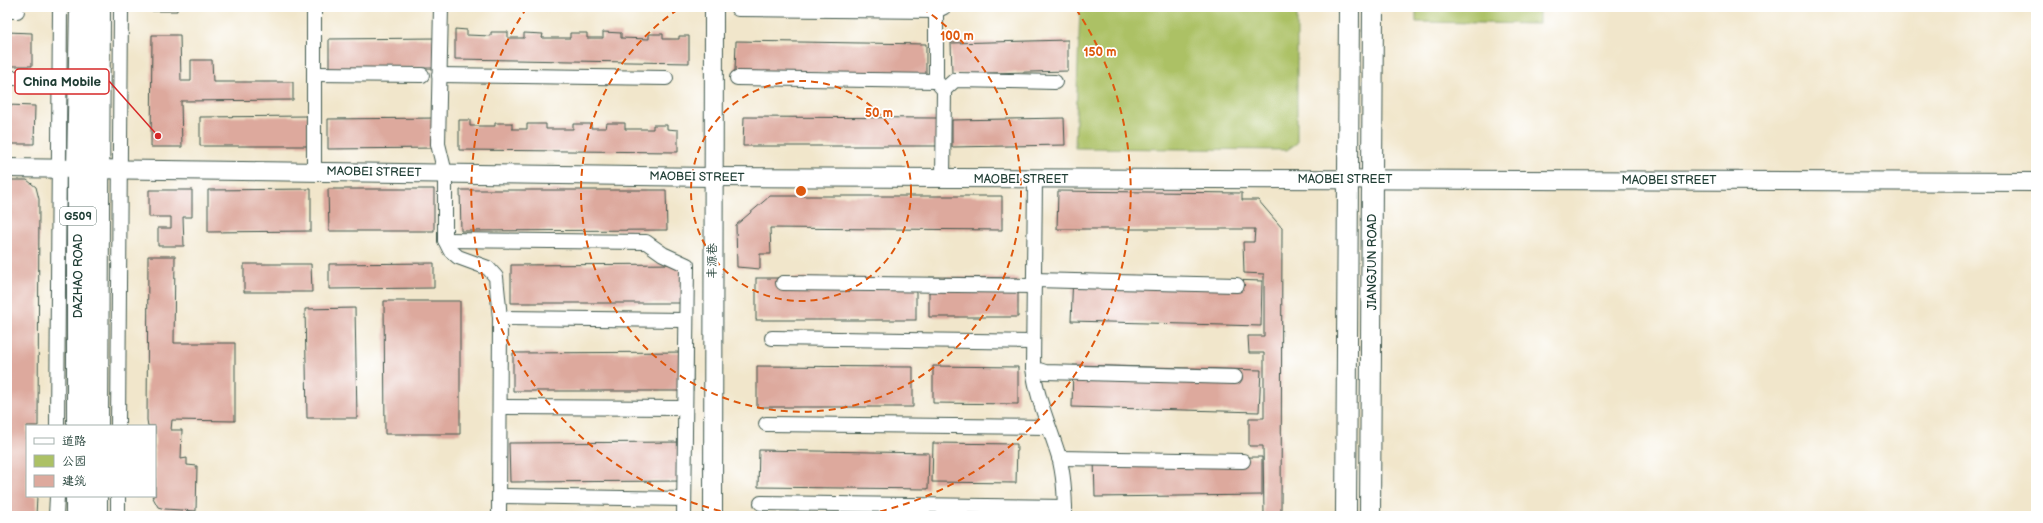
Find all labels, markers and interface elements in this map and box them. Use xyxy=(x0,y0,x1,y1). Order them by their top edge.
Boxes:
text: 100 m xyxy=(940,29,974,44)
text: 150 m xyxy=(1084,45,1116,60)
callout: China Mobile xyxy=(15,69,109,94)
text: China Mobile xyxy=(23,74,101,90)
text: 50 m xyxy=(865,106,893,121)
street label: MAOBEI STREET xyxy=(326,164,422,180)
street label: MAOBEI STREET xyxy=(649,169,745,185)
street label: MAOBEI STREET xyxy=(973,172,1069,187)
street label: MAOBEI STREET xyxy=(1297,172,1393,187)
street label: MAOBEI STREET xyxy=(1621,173,1717,188)
centre of rings xyxy=(794,184,808,198)
road number: G509 xyxy=(60,207,96,225)
street label: JIANGJUN ROAD xyxy=(1365,214,1380,310)
street label: DAZHAO ROAD xyxy=(71,233,86,318)
street label: 丰源巷 xyxy=(705,243,720,279)
legend xyxy=(26,425,156,497)
text: 道路 xyxy=(62,434,86,449)
text: 公园 xyxy=(62,454,86,469)
text: 建筑 xyxy=(62,474,86,489)

